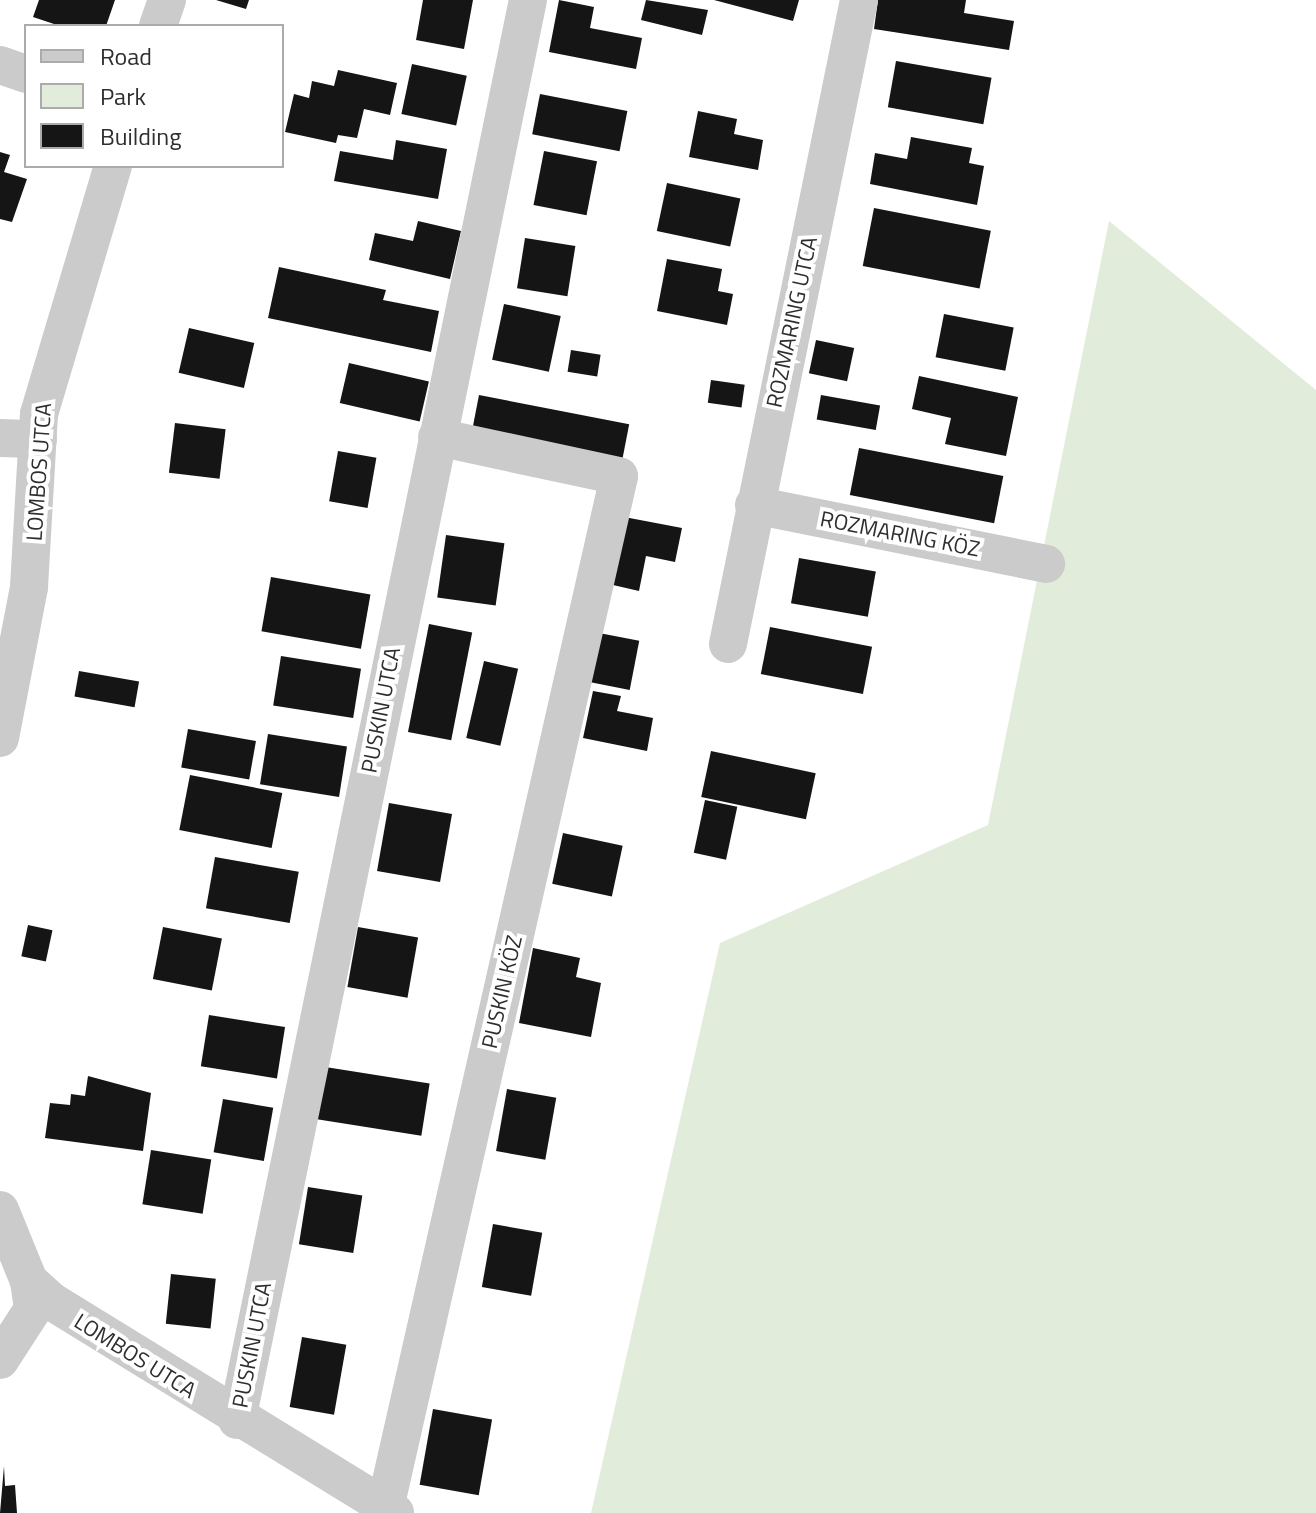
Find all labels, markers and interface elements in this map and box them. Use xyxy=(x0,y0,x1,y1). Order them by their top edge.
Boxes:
legend xyxy=(24,24,284,168)
text: Road xyxy=(100,38,152,74)
text: Park xyxy=(100,78,146,114)
text: Building xyxy=(100,118,182,154)
street label: ROZMARING UTCA xyxy=(761,234,823,410)
street label: LOMBOS UTCA xyxy=(21,402,57,542)
street label: ROZMARING KÖZ xyxy=(818,506,982,562)
street label: PUSKIN UTCA xyxy=(356,645,406,775)
street label: PUSKIN KÖZ xyxy=(476,933,528,1051)
street label: PUSKIN UTCA xyxy=(227,1280,277,1410)
street label: LOMBOS UTCA xyxy=(69,1308,201,1404)

